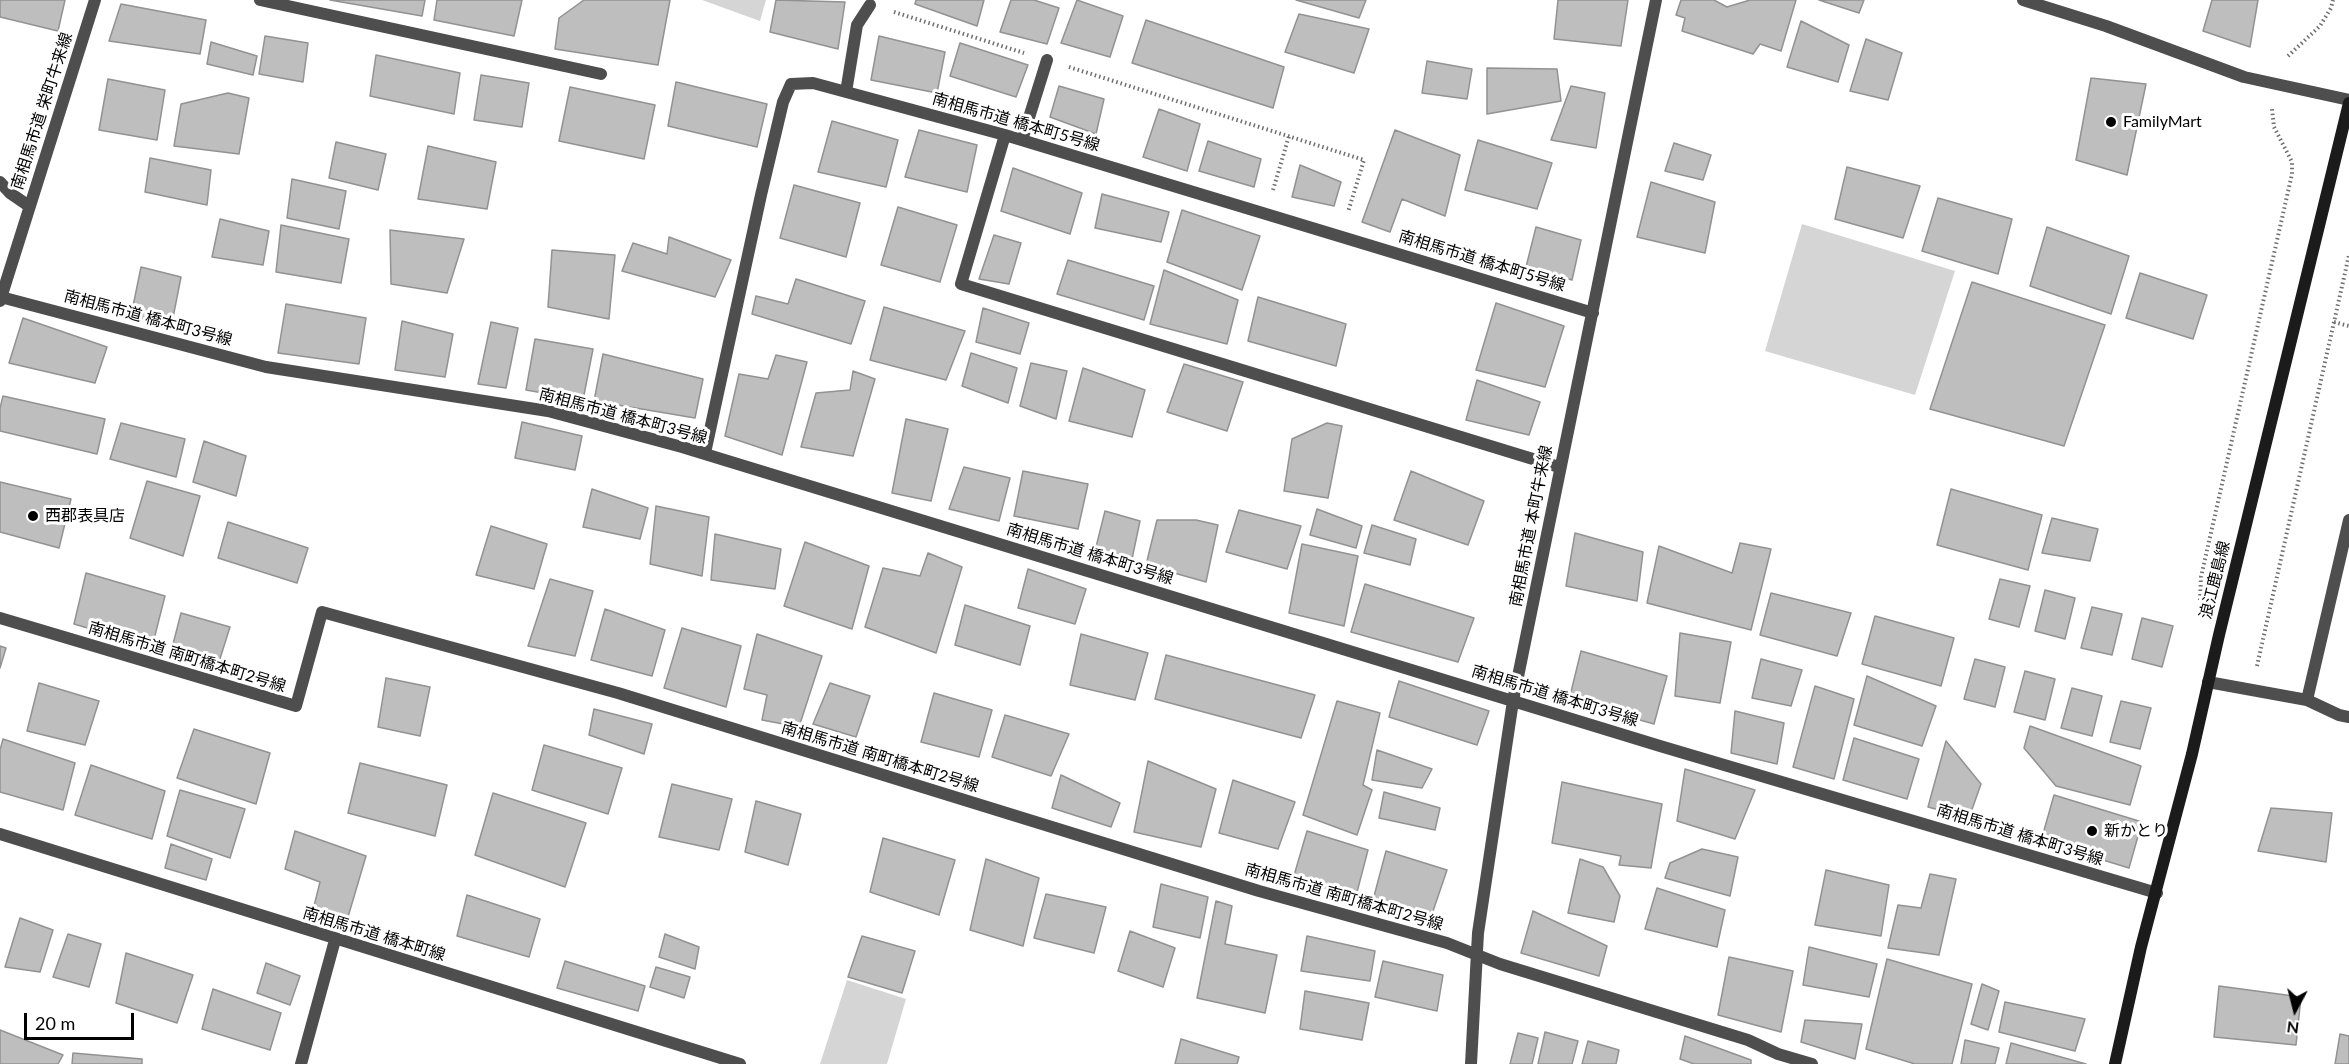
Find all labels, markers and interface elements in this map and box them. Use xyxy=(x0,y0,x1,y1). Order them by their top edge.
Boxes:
street label: 南相馬市道 栄町牛来線 xyxy=(8,30,76,192)
street label: 南相馬市道 橋本町5号線 xyxy=(930,89,1102,155)
place label: FamilyMart xyxy=(2123,112,2202,132)
marker: FamilyMart xyxy=(2104,115,2118,129)
street label: 南相馬市道 橋本町5号線 xyxy=(1396,226,1568,296)
street label: 南相馬市道 橋本町3号線 xyxy=(62,286,234,350)
street label: 南相馬市道 橋本町3号線 xyxy=(537,384,709,448)
street label: 南相馬市道 本町牛来線 xyxy=(1506,444,1556,608)
place label: 西郡表具店 xyxy=(45,506,125,526)
marker: 西郡表具店 xyxy=(26,509,40,523)
street label: 南相馬市道 橋本町3号線 xyxy=(1004,519,1176,589)
street label: 浪江鹿島線 xyxy=(2196,539,2234,621)
street label: 南相馬市道 南町橋本町2号線 xyxy=(86,618,288,696)
street label: 南相馬市道 橋本町3号線 xyxy=(1469,661,1641,731)
street label: 南相馬市道 南町橋本町2号線 xyxy=(779,718,981,796)
street label: 南相馬市道 橋本町3号線 xyxy=(1934,800,2106,870)
place label: 新かとり xyxy=(2104,821,2168,841)
marker: 新かとり xyxy=(2085,824,2099,838)
street label: 南相馬市道 南町橋本町2号線 xyxy=(1243,859,1445,935)
street label: 南相馬市道 橋本町線 xyxy=(300,903,448,965)
north arrow xyxy=(2265,980,2325,1040)
scale bar xyxy=(27,1001,136,1039)
text: 20 m xyxy=(35,1012,75,1034)
text: N xyxy=(2285,1018,2300,1039)

